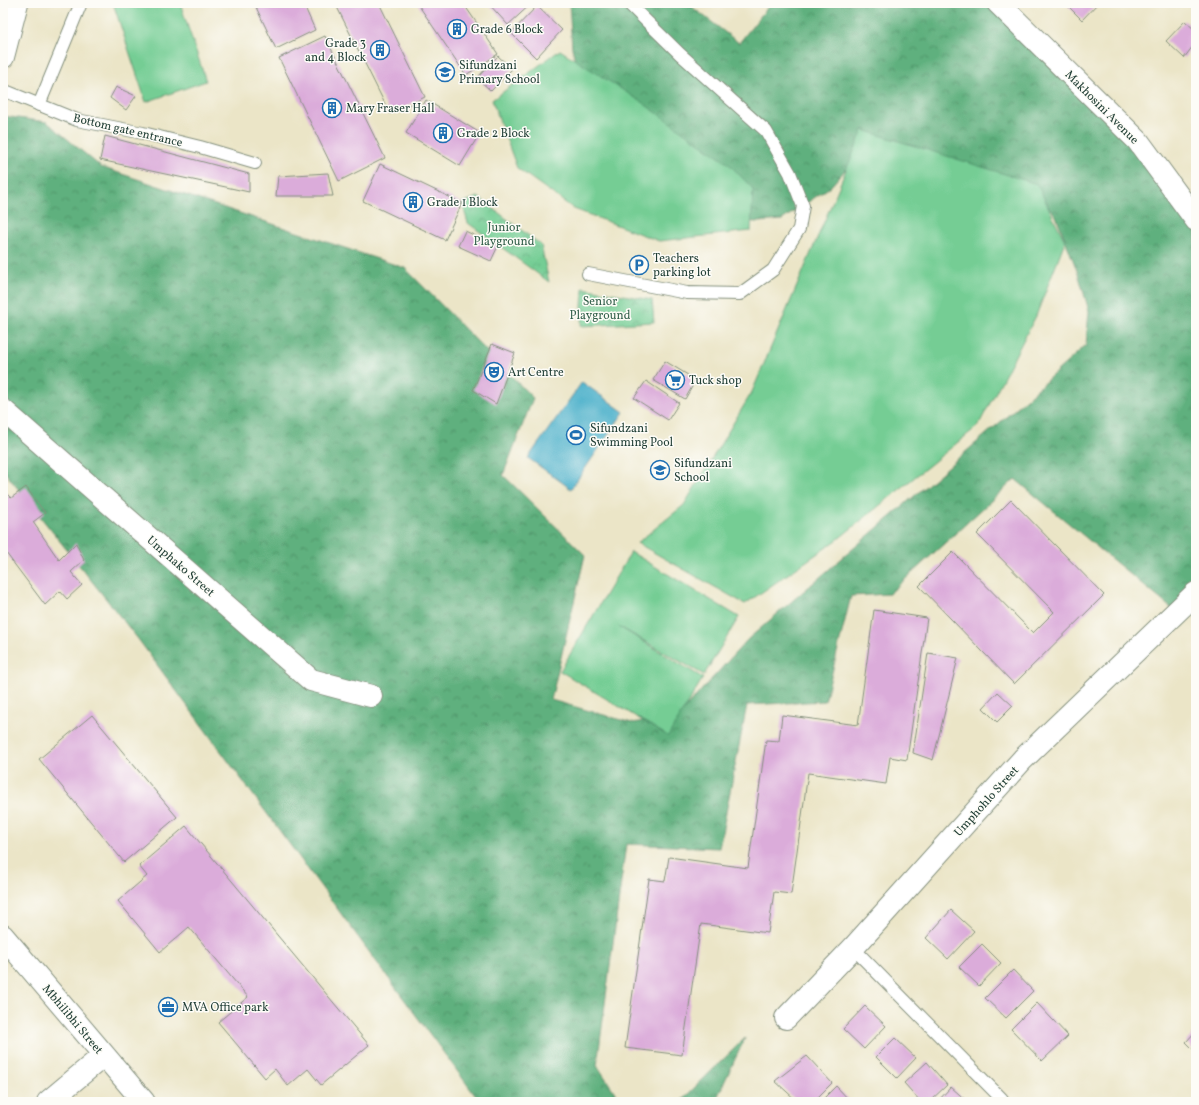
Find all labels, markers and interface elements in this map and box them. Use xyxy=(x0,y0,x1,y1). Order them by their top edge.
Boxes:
building icon: Grade 6 Block xyxy=(446,18,468,40)
place label: Grade 6 Block xyxy=(471,22,544,38)
place label: Grade 3 and 4 Block xyxy=(305,36,366,66)
building icon: Grade 3 and 4 Block xyxy=(369,39,391,61)
place label: Sifundzani Primary School xyxy=(459,58,540,88)
school or university icon: Sifundzani Primary School xyxy=(434,61,456,83)
street label: Makhosini Avenue xyxy=(1061,67,1142,148)
building icon: Mary Fraser Hall xyxy=(321,97,343,119)
place label: Mary Fraser Hall xyxy=(346,101,435,117)
street label: Bottom gate entrance xyxy=(71,111,184,151)
building icon: Grade 2 Block xyxy=(432,122,454,144)
place label: Grade 2 Block xyxy=(457,126,530,142)
building icon: Grade 1 Block xyxy=(402,191,424,213)
place label: Grade 1 Block xyxy=(427,195,498,211)
park label: Junior Playground xyxy=(474,220,535,250)
place label: Teachers parking lot xyxy=(653,251,711,281)
parking icon: Teachers parking lot xyxy=(628,254,650,276)
park label: Senior Playground xyxy=(570,294,631,324)
theatre icon: Art Centre xyxy=(483,361,505,383)
place label: Art Centre xyxy=(508,365,564,381)
supermarket icon: Tuck shop xyxy=(664,369,686,391)
place label: Tuck shop xyxy=(689,373,742,389)
place label: Sifundzani Swimming Pool xyxy=(590,421,673,451)
sports icon: Sifundzani Swimming Pool xyxy=(565,424,587,446)
place label: Sifundzani School xyxy=(674,456,732,486)
school or university icon: Sifundzani School xyxy=(649,459,671,481)
street label: Umphako Street xyxy=(143,533,218,601)
street label: Umphohlo Street xyxy=(951,763,1023,840)
street label: Mbhilibhi Street xyxy=(38,981,106,1058)
office icon: MVA Office park xyxy=(157,996,179,1018)
place label: MVA Office park xyxy=(182,1000,269,1016)

